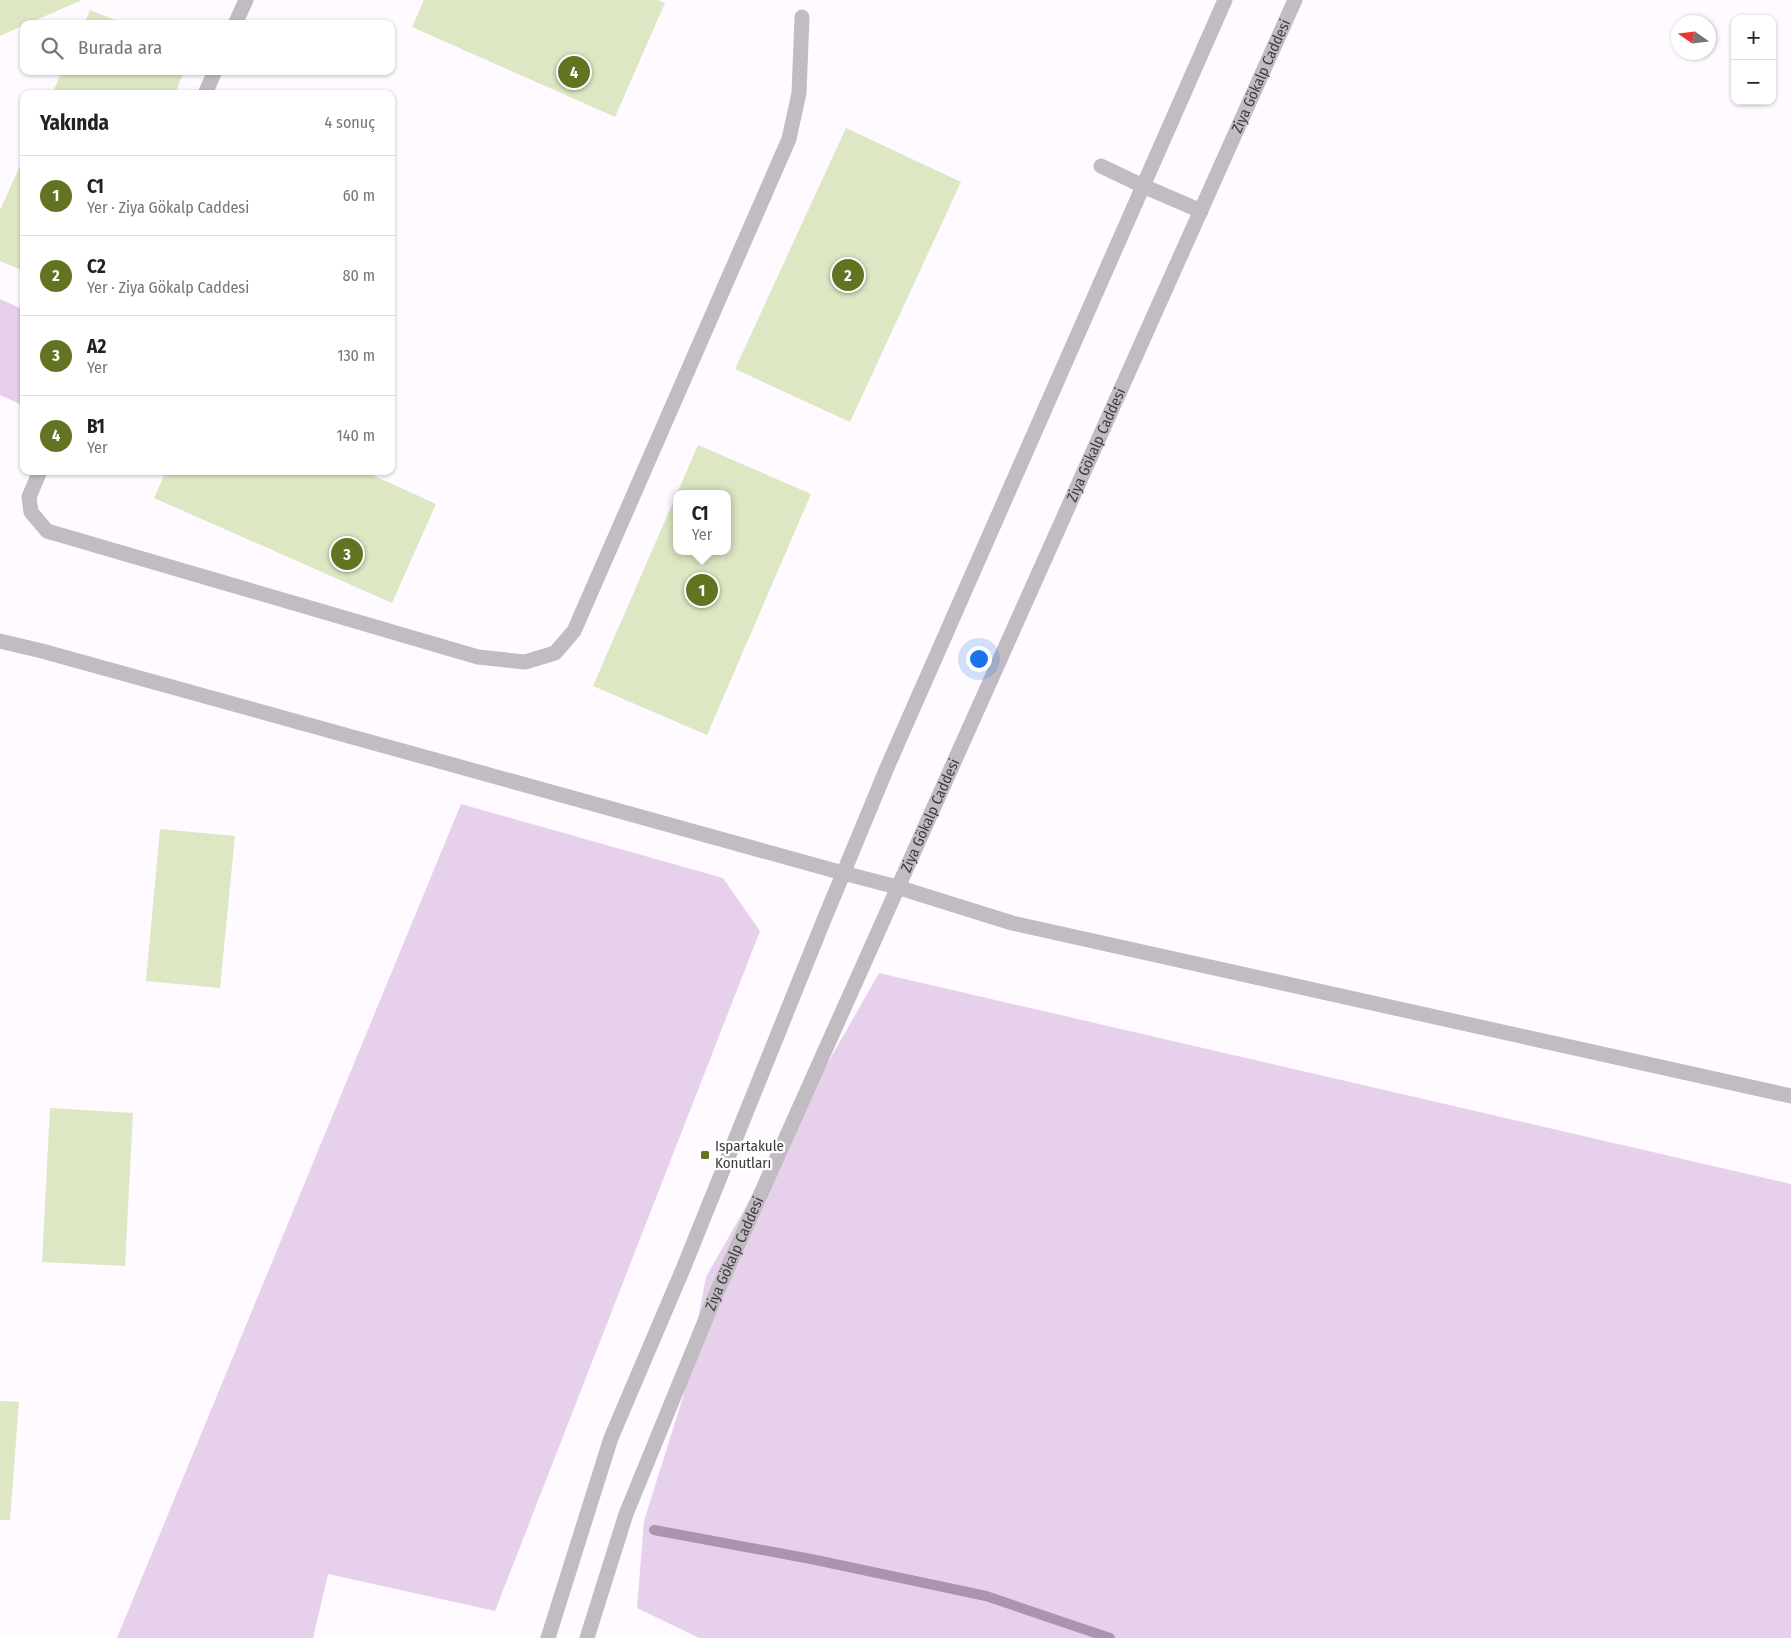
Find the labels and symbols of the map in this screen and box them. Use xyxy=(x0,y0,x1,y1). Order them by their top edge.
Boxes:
north arrow xyxy=(1671,15,1716,60)
street label: Ziya Gökalp Caddesi xyxy=(1228,16,1294,136)
pin: 4 xyxy=(558,53,590,91)
pin: 2 xyxy=(832,256,864,294)
street label: Ziya Gökalp Caddesi xyxy=(1063,385,1129,505)
pin: 3 xyxy=(331,535,363,573)
pin: 1 xyxy=(686,571,718,609)
your location xyxy=(966,646,992,672)
street label: Ziya Gökalp Caddesi xyxy=(897,756,963,875)
place label: Ispartakule Konutları xyxy=(715,1137,784,1172)
marker: Ispartakule Konutları xyxy=(699,1149,711,1161)
street label: Ziya Gökalp Caddesi xyxy=(701,1194,767,1313)

